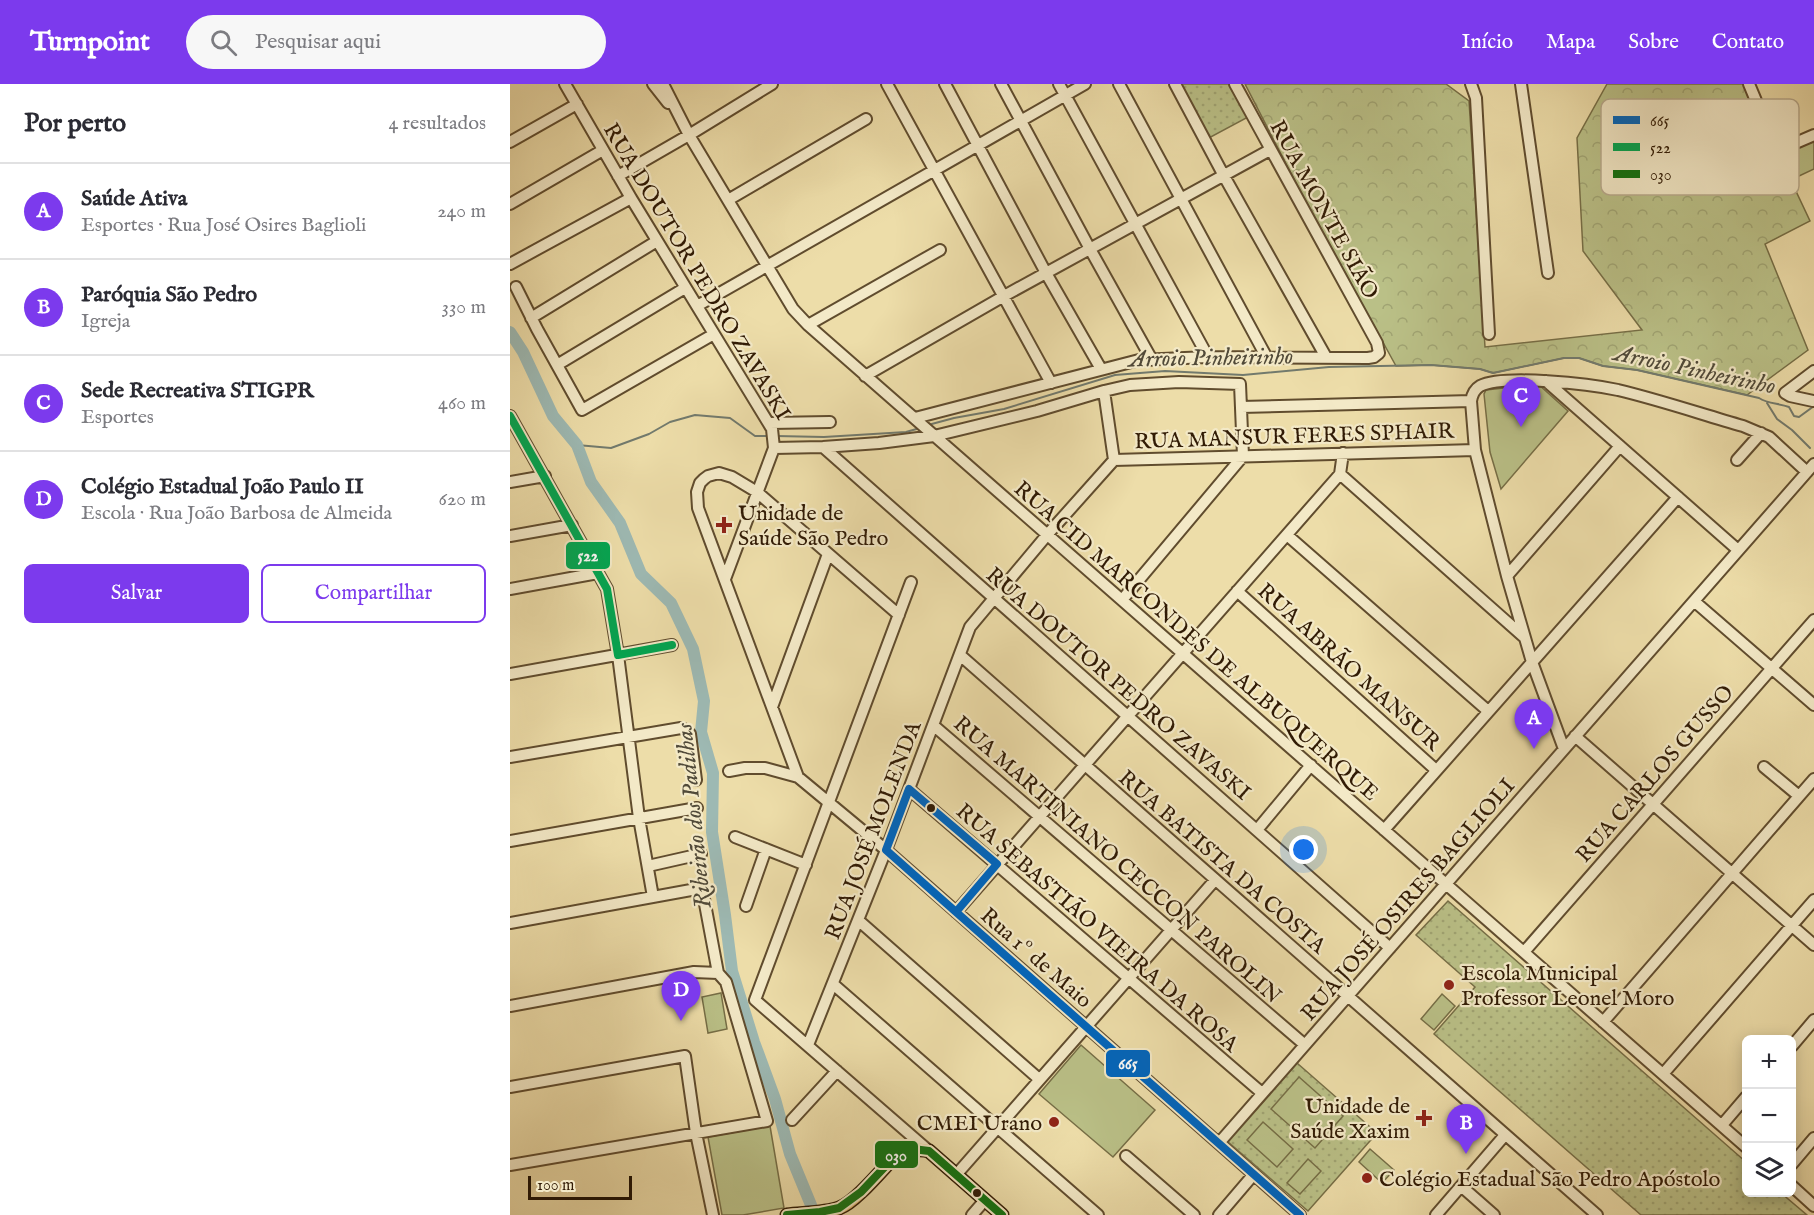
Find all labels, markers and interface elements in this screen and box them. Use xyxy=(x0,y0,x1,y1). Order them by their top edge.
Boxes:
search box xyxy=(186,15,606,69)
text: Turnpoint xyxy=(30,25,150,60)
icon: search xyxy=(207,26,240,59)
text: Pesquisar aqui xyxy=(255,28,381,56)
text: Início xyxy=(1461,29,1513,56)
text: Mapa xyxy=(1546,29,1595,56)
text: Sobre xyxy=(1628,29,1679,56)
text: Contato xyxy=(1712,29,1784,56)
legend xyxy=(1601,99,1799,195)
text: Por perto xyxy=(24,107,126,140)
text: 4 resultados xyxy=(388,111,486,136)
text: 665 xyxy=(1650,112,1670,132)
street label: RUA MONTE SIÃO xyxy=(1262,116,1384,304)
street label: RUA DOUTOR PEDRO ZAVASKI xyxy=(596,118,796,426)
text: 522 xyxy=(1650,139,1671,159)
text: 030 xyxy=(1650,166,1672,186)
text: Saúde Ativa xyxy=(81,185,187,213)
text: A xyxy=(37,199,50,224)
text: 240 m xyxy=(437,199,486,224)
text: Esportes · Rua José Osires Baglioli xyxy=(81,213,366,238)
text: Paróquia São Pedro xyxy=(81,281,257,309)
text: B xyxy=(37,295,50,320)
text: 330 m xyxy=(441,295,486,320)
text: Igreja xyxy=(81,309,130,334)
water label: Arroio Pinheirinho xyxy=(1608,338,1778,403)
water label: Arroio Pinheirinho xyxy=(1126,342,1294,375)
text: Sede Recreativa STIGPR xyxy=(81,377,314,405)
pin: C xyxy=(1502,378,1540,427)
text: C xyxy=(36,391,51,416)
text: 460 m xyxy=(438,391,486,416)
text: Esportes xyxy=(81,405,154,430)
street label: RUA MANSUR FERES SPHAIR xyxy=(1134,417,1456,457)
text: Colégio Estadual João Paulo II xyxy=(81,473,364,501)
street label: RUA CID MARCONDES DE ALBUQUERQUE xyxy=(1008,475,1384,808)
text: D xyxy=(35,487,52,512)
text: 620 m xyxy=(439,487,486,512)
place label: Unidade de Saúde São Pedro xyxy=(738,500,889,553)
text: Escola · Rua João Barbosa de Almeida xyxy=(81,501,392,526)
marker: Unidade de Saúde São Pedro xyxy=(715,516,733,534)
line badge: 522 xyxy=(565,541,611,570)
text: 522 xyxy=(578,547,599,567)
street label: RUA DOUTOR PEDRO ZAVASKI xyxy=(979,562,1256,807)
button: Salvar xyxy=(24,564,249,623)
button: Compartilhar xyxy=(261,564,486,623)
street label: RUA ABRÃO MANSUR xyxy=(1251,578,1447,758)
street label: RUA CARLOS GUSSO xyxy=(1571,679,1741,869)
pin: A xyxy=(1514,700,1554,749)
street label: RUA MARTINIANO CECCON PAROLIN xyxy=(947,710,1286,1011)
street label: RUA JOSÉ MOLENDA xyxy=(819,716,929,944)
water label: Ribeirão dos Padilhas xyxy=(669,720,720,910)
street label: RUA BATISTA DA COSTA xyxy=(1112,765,1332,961)
street label: RUA JOSÉ OSIRES BAGLIOLI xyxy=(1295,773,1522,1028)
street label: RUA SEBASTIÃO VIEIRA DA ROSA xyxy=(949,798,1245,1060)
unlabelled marker xyxy=(925,802,937,814)
your location xyxy=(1289,835,1318,864)
street label: Rua 1º de Maio xyxy=(974,902,1098,1015)
place label: Escola Municipal Professor Leonel Moro xyxy=(1461,960,1674,1013)
pin: D xyxy=(662,972,700,1021)
marker: Escola Municipal Professor Leonel Moro xyxy=(1442,978,1456,992)
map controls xyxy=(1742,1035,1796,1197)
button: + xyxy=(1742,1035,1796,1089)
line badge: 665 xyxy=(1105,1049,1151,1078)
text: 665 xyxy=(1118,1055,1138,1075)
button: − xyxy=(1742,1089,1796,1143)
place label: Unidade de Saúde Xaxim xyxy=(1290,1093,1410,1146)
pin: B xyxy=(1446,1104,1486,1154)
marker: Unidade de Saúde Xaxim xyxy=(1415,1109,1433,1127)
place label: CMEI Urano xyxy=(917,1110,1042,1138)
marker: CMEI Urano xyxy=(1047,1115,1061,1129)
line badge: 030 xyxy=(874,1140,919,1169)
button: layers xyxy=(1742,1143,1796,1197)
text: 030 xyxy=(885,1147,907,1167)
place label: Colégio Estadual São Pedro Apóstolo xyxy=(1379,1166,1720,1194)
marker: Colégio Estadual São Pedro Apóstolo xyxy=(1360,1171,1374,1185)
scale bar xyxy=(528,1173,632,1200)
text: 100 m xyxy=(537,1176,574,1196)
unlabelled marker xyxy=(971,1187,983,1199)

